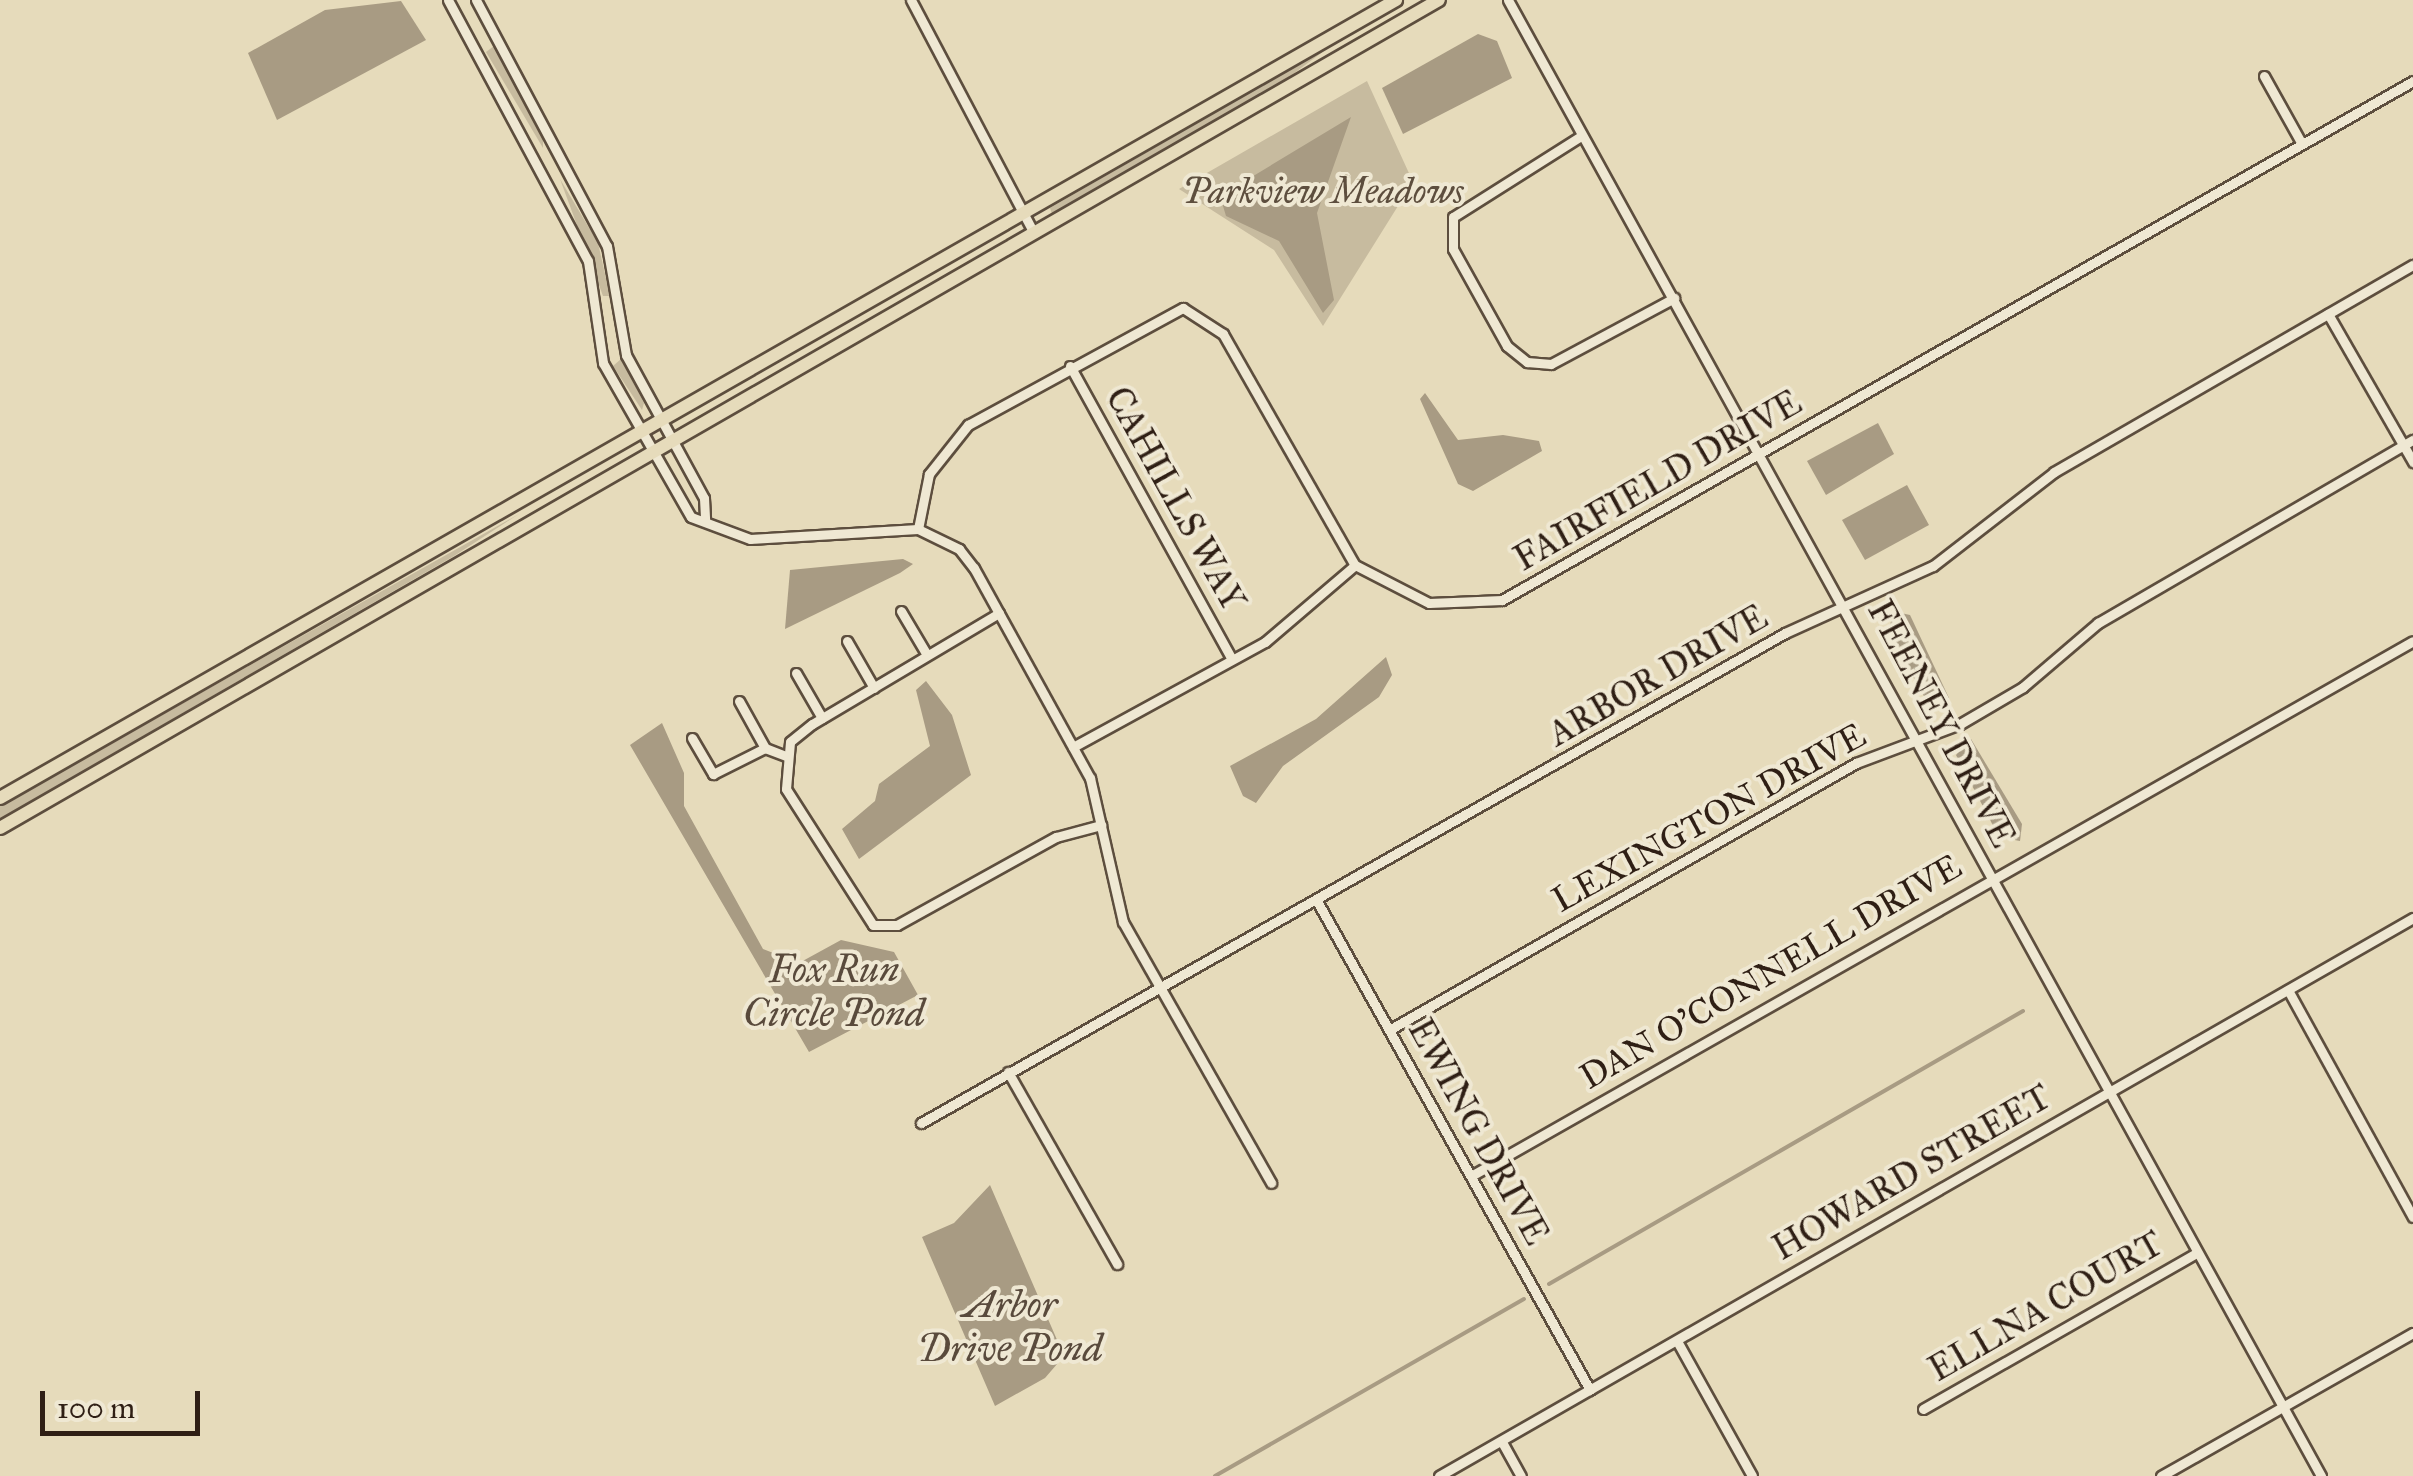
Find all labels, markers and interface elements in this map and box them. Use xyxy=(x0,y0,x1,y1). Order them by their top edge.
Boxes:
park label: Parkview Meadows xyxy=(1182,171,1464,213)
street label: CAHILLS WAY xyxy=(1096,380,1254,618)
street label: FAIRFIELD DRIVE xyxy=(1507,382,1809,580)
street label: FEENEY DRIVE xyxy=(1858,593,2024,855)
street label: ARBOR DRIVE xyxy=(1541,596,1775,756)
street label: LEXINGTON DRIVE xyxy=(1545,714,1873,922)
street label: DAN O'CONNELL DRIVE xyxy=(1573,846,1969,1098)
water label: Fox Run Circle Pond xyxy=(743,947,925,1036)
street label: EWING DRIVE xyxy=(1399,1012,1557,1252)
street label: HOWARD STREET xyxy=(1766,1076,2058,1270)
street label: ELLNA COURT xyxy=(1922,1223,2170,1391)
water label: Arbor Drive Pond xyxy=(918,1282,1102,1372)
scale bar xyxy=(45,1371,205,1433)
text: 100 m xyxy=(57,1390,135,1426)

